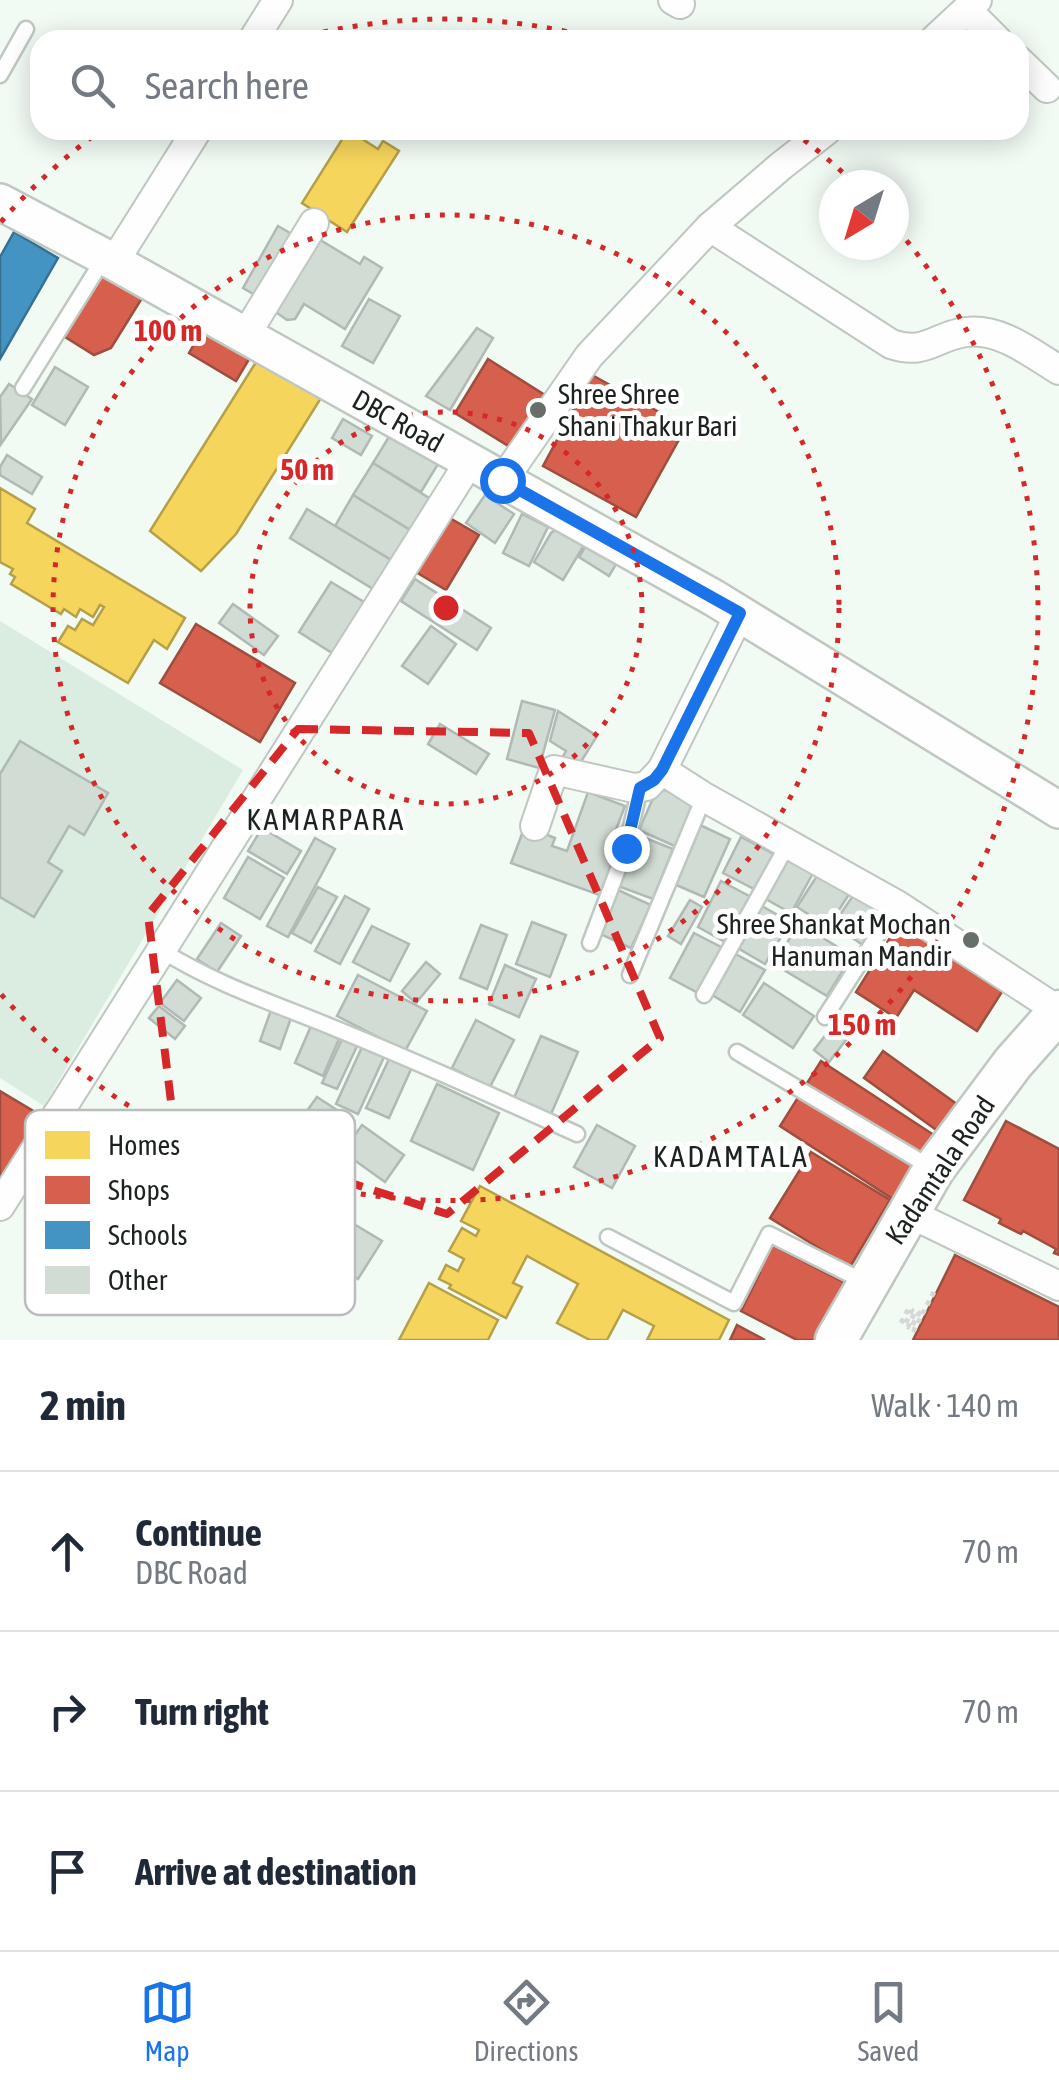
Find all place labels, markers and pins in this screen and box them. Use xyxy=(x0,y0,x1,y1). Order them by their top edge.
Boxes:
place label: Shree Shree Shani Thakur Bari xyxy=(558,378,737,442)
marker: Shree Shree Shani Thakur Bari xyxy=(527,399,549,421)
centre of rings xyxy=(428,590,464,626)
place label: Shree Shankat Mochan Hanuman Mandir xyxy=(717,908,952,972)
marker: Shree Shankat Mochan Hanuman Mandir xyxy=(960,929,982,951)

